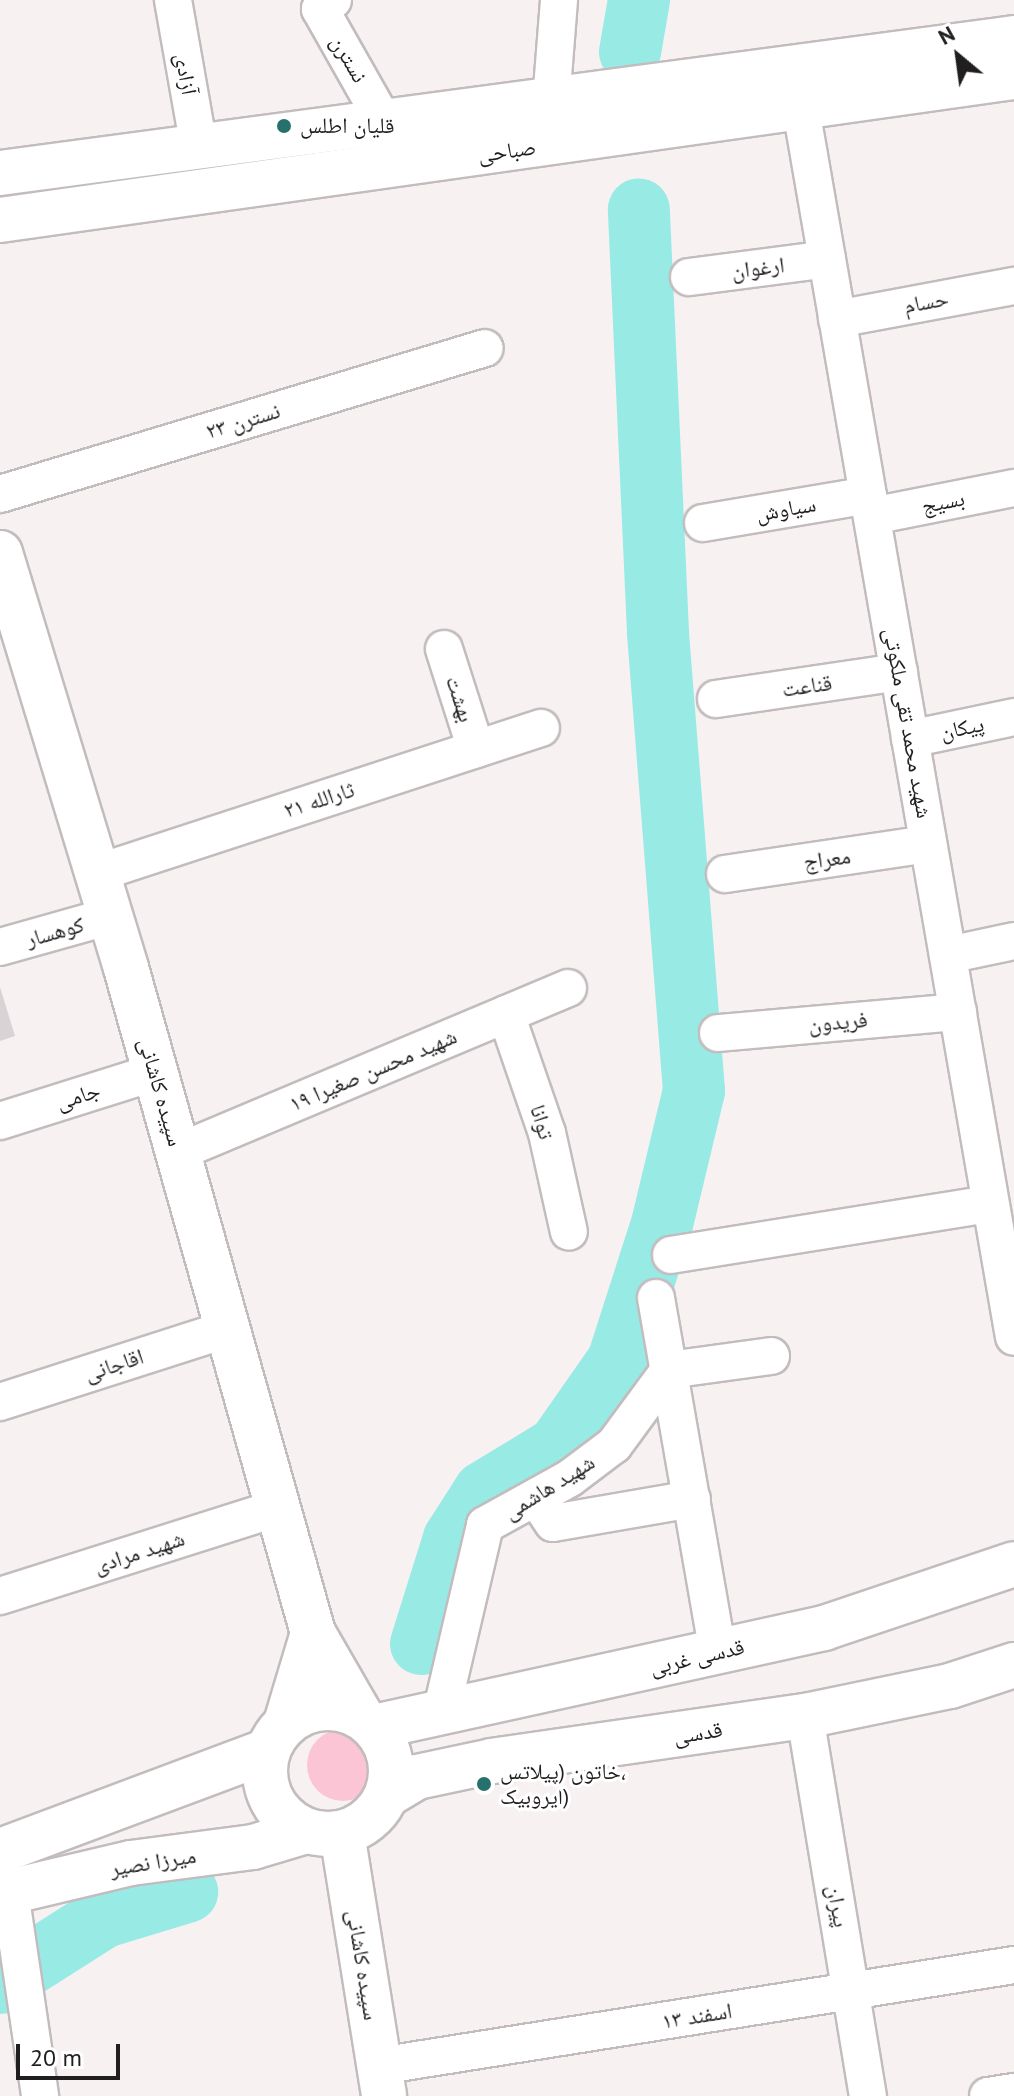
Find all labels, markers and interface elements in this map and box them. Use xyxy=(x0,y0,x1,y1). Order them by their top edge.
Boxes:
north arrow xyxy=(918,16,998,96)
text: N xyxy=(933,19,959,51)
street label: نسترن xyxy=(325,31,373,87)
street label: آزادی xyxy=(169,51,203,97)
place label: قلیان اطلس xyxy=(300,113,394,139)
marker: قلیان اطلس xyxy=(275,117,293,135)
street label: صباحی xyxy=(476,134,538,168)
street label: ارغوان xyxy=(730,252,786,284)
street label: حسام xyxy=(901,285,951,319)
street label: نسترن ۲۳ xyxy=(203,397,283,445)
street label: بسیج xyxy=(919,485,967,519)
street label: سیاوش xyxy=(754,491,818,527)
street label: شهید محمد تقی ملکوتی xyxy=(878,626,938,820)
street label: قناعت xyxy=(780,669,834,703)
street label: بهشت xyxy=(440,673,480,725)
street label: پیکان xyxy=(938,711,986,745)
street label: ثارالله ۲۱ xyxy=(280,776,358,824)
street label: معراج xyxy=(802,843,852,875)
street label: کوهسار xyxy=(23,911,87,953)
street label: فریدون xyxy=(807,1006,869,1038)
street label: شهید محسن صغیرا ۱۹ xyxy=(285,1023,461,1117)
street label: سپیده کاشانی xyxy=(133,1035,189,1149)
street label: جامی xyxy=(53,1077,103,1115)
street label: توانا xyxy=(524,1102,560,1142)
street label: اقاجانی xyxy=(81,1343,147,1387)
street label: شهید هاشمی xyxy=(499,1449,599,1525)
street label: شهید مرادی xyxy=(90,1525,188,1579)
street label: قدسی غربی xyxy=(647,1633,747,1681)
street label: قدسی xyxy=(672,1716,724,1750)
place label: خاتون (پیلاتس، ایروبیک) xyxy=(500,1758,626,1810)
marker: خاتون (پیلاتس، ایروبیک) xyxy=(475,1775,493,1793)
street label: میرزا نصیر xyxy=(108,1842,198,1882)
street label: پیران xyxy=(821,1883,855,1929)
street label: سپیده کاشانی xyxy=(341,1908,385,2022)
street label: اسفند ۱۳ xyxy=(660,1997,734,2035)
scale bar xyxy=(20,2028,124,2078)
text: 20 m xyxy=(30,2042,82,2073)

